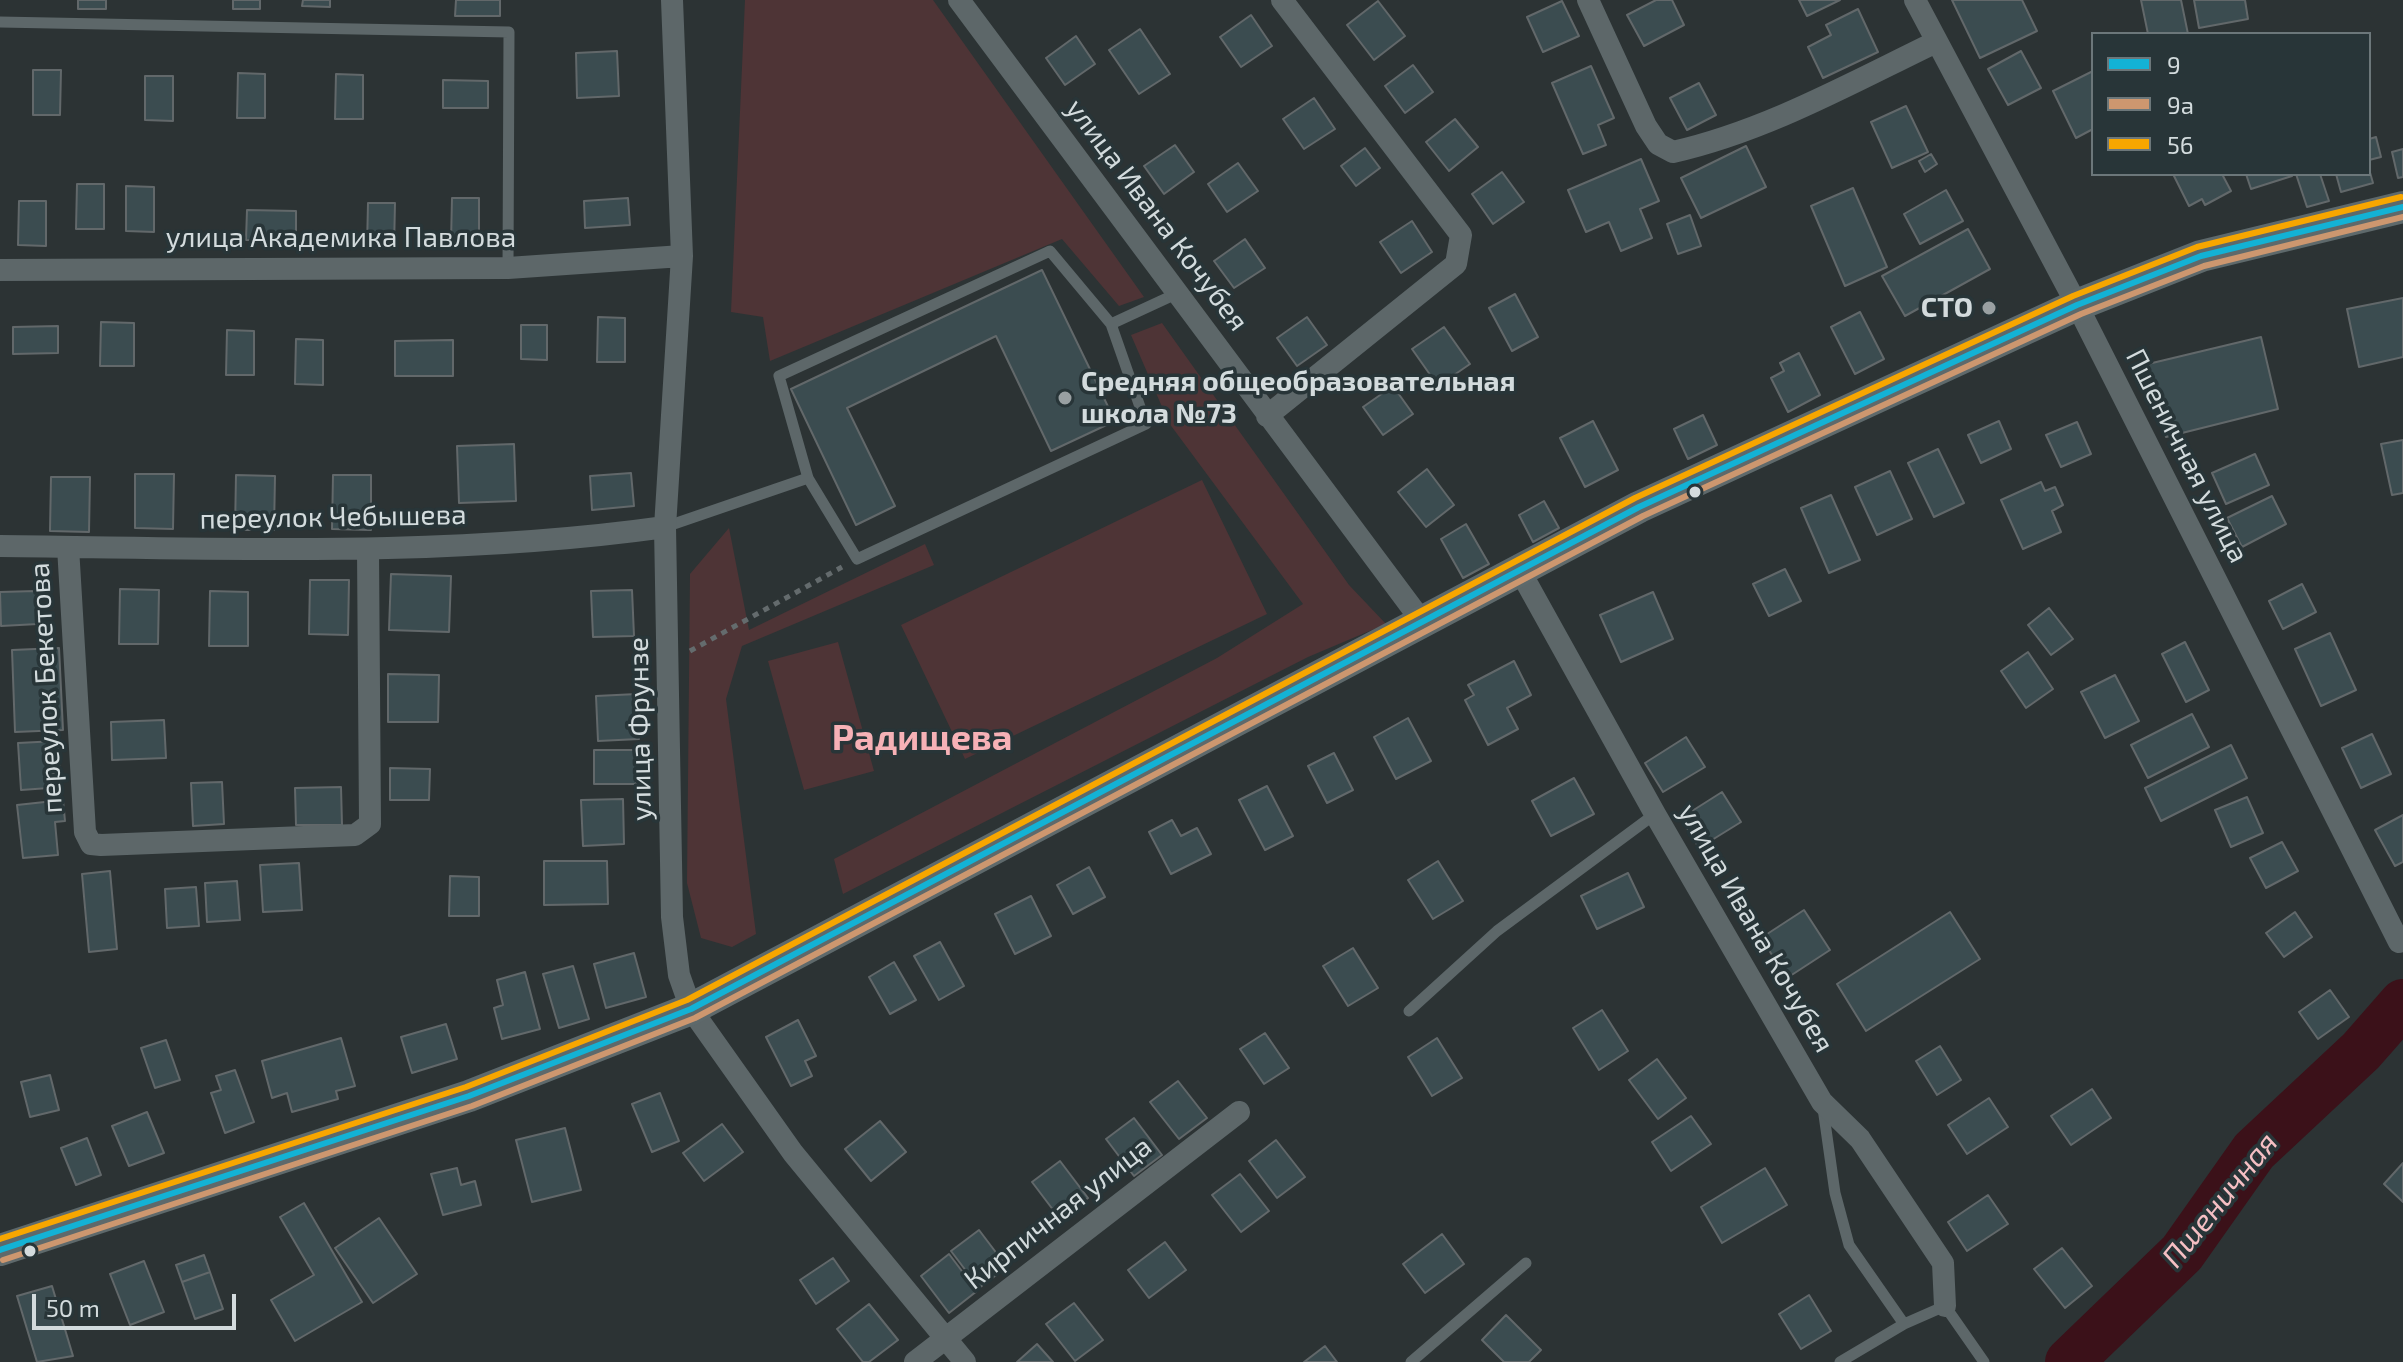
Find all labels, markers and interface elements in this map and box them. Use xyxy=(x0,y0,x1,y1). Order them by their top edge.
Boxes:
legend xyxy=(2091,32,2371,176)
text: 9 xyxy=(2167,50,2181,79)
text: 9а xyxy=(2167,90,2194,119)
street label: улица Ивана Кочубея xyxy=(1059,92,1255,338)
text: 56 xyxy=(2167,130,2194,159)
street label: улица Академика Павлова xyxy=(166,221,516,255)
place label: СТО xyxy=(1921,291,1973,325)
marker: СТО xyxy=(1980,299,1998,317)
street label: Пшеничная улица xyxy=(2119,343,2255,569)
place label: Средняя общеобразовательная школа №73 xyxy=(1081,365,1515,431)
marker: Средняя общеобразовательная школа №73 xyxy=(1056,389,1074,407)
unlabelled marker xyxy=(1687,484,1703,500)
street label: переулок Чебышева xyxy=(199,498,467,536)
street label: переулок Бекетова xyxy=(23,562,69,814)
street label: улица Фрунзе xyxy=(622,637,658,821)
district label: Радищева xyxy=(832,716,1012,760)
street label: улица Ивана Кочубея xyxy=(1671,798,1841,1058)
water label: Пшеничная xyxy=(2155,1125,2285,1275)
street label: Кирпичная улица xyxy=(958,1129,1158,1297)
unlabelled marker xyxy=(22,1243,38,1259)
scale bar xyxy=(36,1278,240,1328)
text: 50 m xyxy=(46,1293,100,1322)

